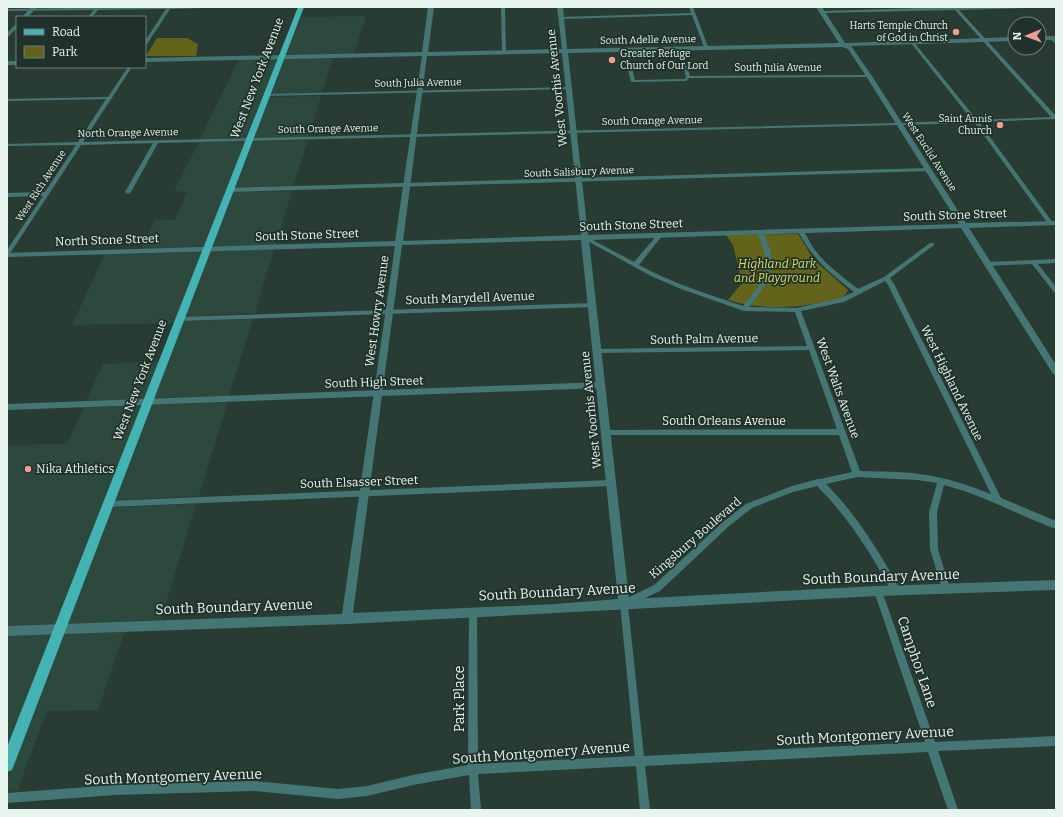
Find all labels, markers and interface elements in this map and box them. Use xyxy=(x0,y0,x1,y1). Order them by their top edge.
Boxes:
legend xyxy=(16,16,146,68)
street label: West New York Avenue xyxy=(227,16,287,140)
north arrow xyxy=(1007,16,1047,56)
place label: Harts Temple Church of God in Christ xyxy=(849,20,949,44)
text: Road xyxy=(52,25,80,39)
marker: Harts Temple Church of God in Christ xyxy=(951,27,961,37)
street label: West Voorhis Avenue xyxy=(544,29,570,147)
text: N xyxy=(1011,31,1024,41)
street label: South Adelle Avenue xyxy=(600,33,696,47)
text: Park xyxy=(52,45,78,59)
place label: Greater Refuge Church of Our Lord xyxy=(620,48,708,72)
marker: Greater Refuge Church of Our Lord xyxy=(607,55,617,65)
street label: South Julia Avenue xyxy=(734,62,822,74)
street label: South Julia Avenue xyxy=(374,76,462,90)
street label: West Euclid Avenue xyxy=(899,110,959,194)
place label: Saint Annis Church xyxy=(939,113,993,137)
street label: South Orange Avenue xyxy=(601,114,703,128)
marker: Saint Annis Church xyxy=(995,120,1005,130)
street label: South Orange Avenue xyxy=(277,122,379,136)
street label: North Orange Avenue xyxy=(77,126,179,140)
street label: West Rich Avenue xyxy=(13,148,69,224)
street label: South Salisbury Avenue xyxy=(524,164,634,180)
street label: South Stone Street xyxy=(903,206,1008,224)
street label: South Stone Street xyxy=(579,216,684,234)
street label: South Stone Street xyxy=(255,226,360,244)
street label: North Stone Street xyxy=(55,231,160,249)
street label: West Howry Avenue xyxy=(362,254,392,368)
park label: Highland Park and Playground xyxy=(734,257,820,285)
street label: South Marydell Avenue xyxy=(405,289,535,307)
street label: West New York Avenue xyxy=(110,318,170,442)
street label: West Highland Avenue xyxy=(918,323,986,443)
street label: South Palm Avenue xyxy=(650,331,758,347)
street label: West Walts Avenue xyxy=(813,336,863,440)
street label: West Voorhis Avenue xyxy=(578,351,604,469)
street label: South High Street xyxy=(324,373,424,391)
street label: South Orleans Avenue xyxy=(662,414,786,428)
place label: Nika Athletics xyxy=(36,462,114,476)
marker: Nika Athletics xyxy=(23,464,33,474)
street label: South Elsasser Street xyxy=(300,473,419,491)
street label: Kingsbury Boulevard xyxy=(646,494,744,582)
street label: South Boundary Avenue xyxy=(802,566,960,588)
street label: South Boundary Avenue xyxy=(478,579,636,605)
street label: South Boundary Avenue xyxy=(155,596,313,618)
street label: Camphor Lane xyxy=(893,614,941,710)
street label: Park Place xyxy=(451,666,468,732)
street label: South Montgomery Avenue xyxy=(776,723,954,749)
street label: South Montgomery Avenue xyxy=(452,738,630,768)
street label: South Montgomery Avenue xyxy=(84,765,262,789)

